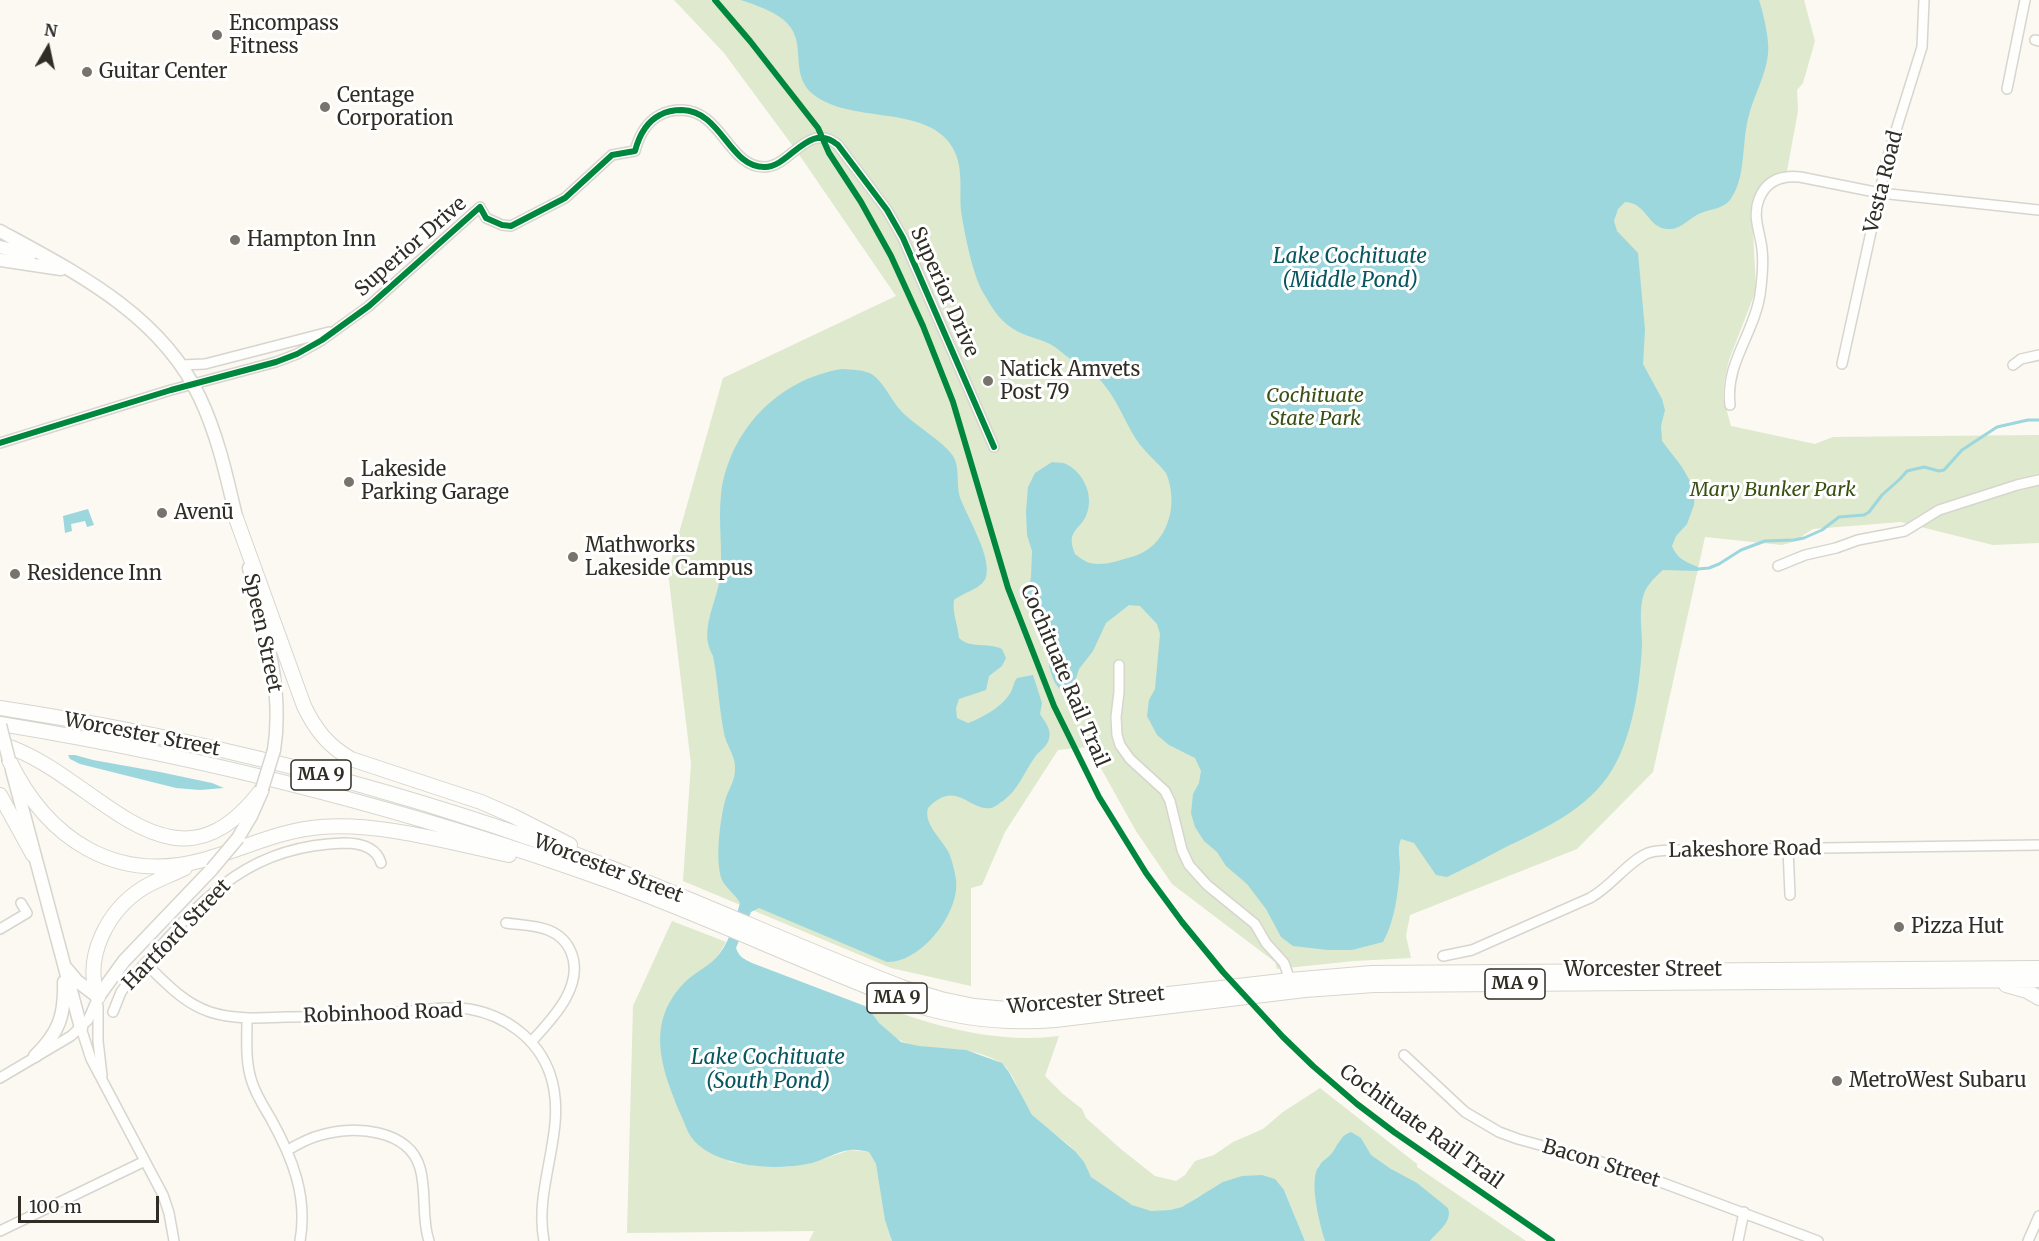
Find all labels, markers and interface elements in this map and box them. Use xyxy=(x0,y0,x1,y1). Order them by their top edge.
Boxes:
place label: Encompass Fitness xyxy=(229,12,339,59)
north arrow xyxy=(18,18,78,78)
text: N xyxy=(43,19,59,41)
marker: Encompass Fitness xyxy=(210,28,224,42)
place label: Guitar Center xyxy=(99,60,228,84)
marker: Guitar Center xyxy=(80,65,94,79)
place label: Centage Corporation xyxy=(337,84,453,131)
marker: Centage Corporation xyxy=(318,100,332,114)
street label: Vesta Road xyxy=(1860,128,1908,236)
street label: Superior Drive xyxy=(350,192,472,302)
street label: Superior Drive xyxy=(905,223,983,361)
place label: Hampton Inn xyxy=(247,228,376,252)
marker: Hampton Inn xyxy=(228,233,242,247)
water label: Lake Cochituate (Middle Pond) xyxy=(1273,244,1427,294)
place label: Natick Amvets Post 79 xyxy=(1000,358,1140,405)
marker: Natick Amvets Post 79 xyxy=(981,374,995,388)
park label: Cochituate State Park xyxy=(1266,384,1364,431)
place label: Lakeside Parking Garage xyxy=(361,458,509,505)
marker: Lakeside Parking Garage xyxy=(342,475,356,489)
park label: Mary Bunker Park xyxy=(1690,478,1856,502)
place label: Avenū xyxy=(174,501,234,525)
marker: Avenū xyxy=(155,506,169,520)
place label: Mathworks Lakeside Campus xyxy=(585,534,753,581)
marker: Mathworks Lakeside Campus xyxy=(566,550,580,564)
place label: Residence Inn xyxy=(27,562,162,586)
marker: Residence Inn xyxy=(8,567,22,581)
street label: Speen Street xyxy=(238,571,286,695)
street label: Cochituate Rail Trail xyxy=(1015,581,1113,771)
street label: Worcester Street xyxy=(62,708,222,762)
road number: MA 9 xyxy=(291,760,351,790)
street label: Worcester Street xyxy=(530,829,686,909)
street label: Lakeshore Road xyxy=(1668,837,1822,863)
street label: Hartford Street xyxy=(118,875,236,995)
place label: Pizza Hut xyxy=(1911,915,2004,939)
marker: Pizza Hut xyxy=(1892,920,1906,934)
street label: Worcester Street xyxy=(1564,958,1722,982)
road number: MA 9 xyxy=(1485,969,1545,999)
street label: Worcester Street xyxy=(1006,982,1166,1020)
road number: MA 9 xyxy=(867,983,927,1013)
street label: Robinhood Road xyxy=(303,999,463,1029)
water label: Lake Cochituate (South Pond) xyxy=(691,1045,845,1095)
street label: Cochituate Rail Trail xyxy=(1335,1060,1507,1194)
place label: MetroWest Subaru xyxy=(1849,1069,2027,1093)
marker: MetroWest Subaru xyxy=(1830,1074,1844,1088)
street label: Bacon Street xyxy=(1539,1135,1663,1193)
scale bar xyxy=(21,1184,162,1222)
text: 100 m xyxy=(29,1195,82,1218)

